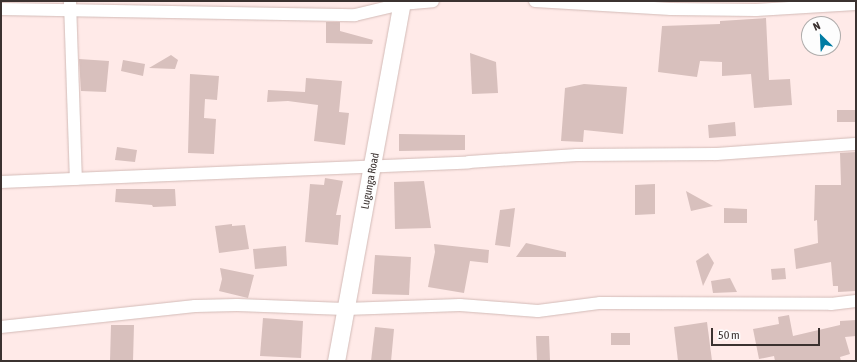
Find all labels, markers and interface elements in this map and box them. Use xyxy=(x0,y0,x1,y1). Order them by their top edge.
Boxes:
north arrow xyxy=(801,16,841,56)
text: N xyxy=(811,19,822,33)
street label: Lugunga Road xyxy=(358,152,382,210)
scale bar xyxy=(713,320,822,346)
text: 50 m xyxy=(718,328,740,342)

